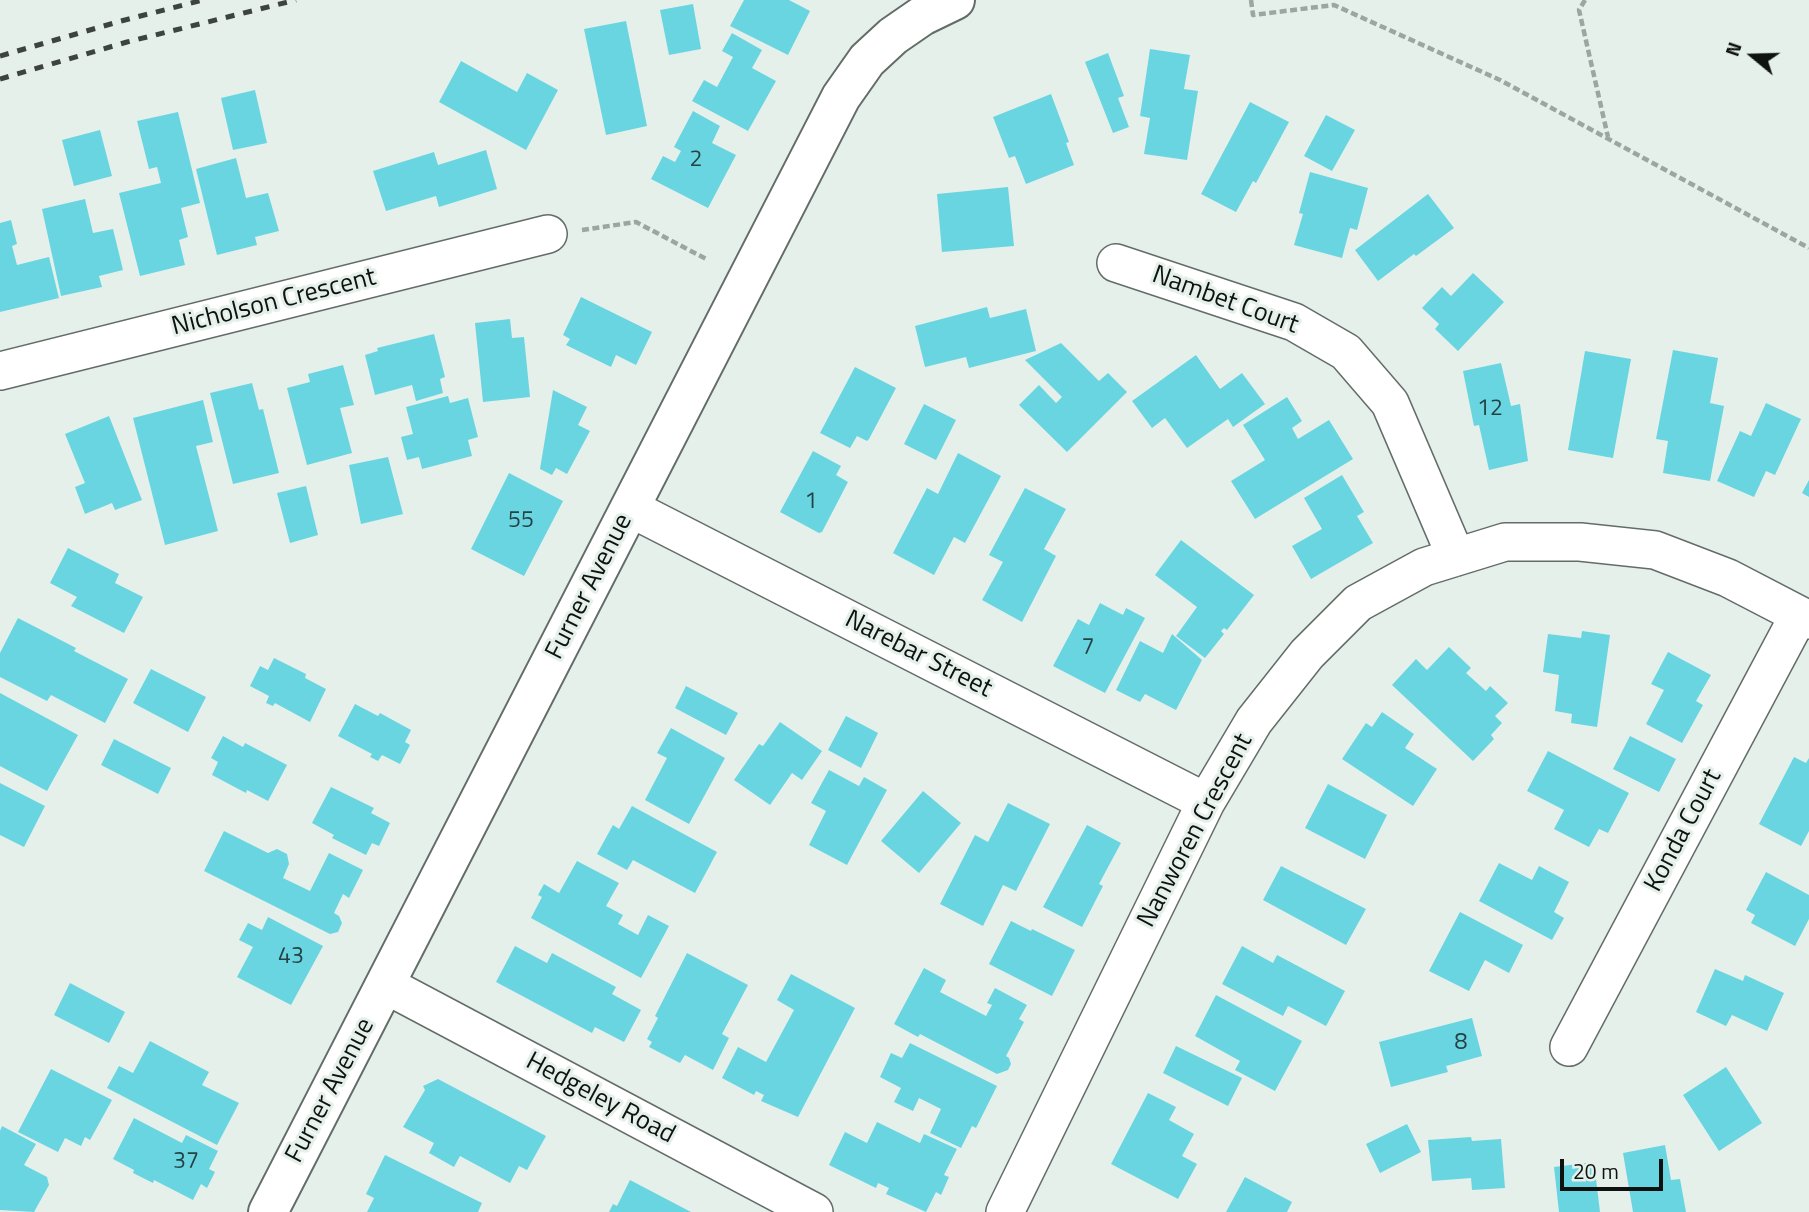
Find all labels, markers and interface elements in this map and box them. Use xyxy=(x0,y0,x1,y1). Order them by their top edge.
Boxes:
north arrow xyxy=(1718,21,1788,91)
text: N xyxy=(1717,38,1749,60)
house number: 2 xyxy=(690,146,702,174)
street label: Nambet Court xyxy=(1148,260,1302,342)
street label: Nicholson Crescent xyxy=(169,263,379,343)
house number: 12 xyxy=(1477,395,1503,423)
house number: 1 xyxy=(805,488,817,516)
house number: 55 xyxy=(508,507,534,535)
street label: Furner Avenue xyxy=(540,509,640,665)
street label: Narebar Street xyxy=(839,605,997,705)
house number: 7 xyxy=(1082,634,1094,662)
street label: Nanworen Crescent xyxy=(1132,729,1260,933)
street label: Konda Court xyxy=(1639,764,1729,898)
house number: 43 xyxy=(278,943,304,971)
street label: Furner Avenue xyxy=(280,1013,382,1169)
house number: 8 xyxy=(1455,1029,1467,1057)
street label: Hedgeley Road xyxy=(520,1047,680,1151)
scale bar xyxy=(1564,1146,1667,1190)
house number: 37 xyxy=(173,1148,199,1176)
text: 20 m xyxy=(1573,1155,1619,1187)

